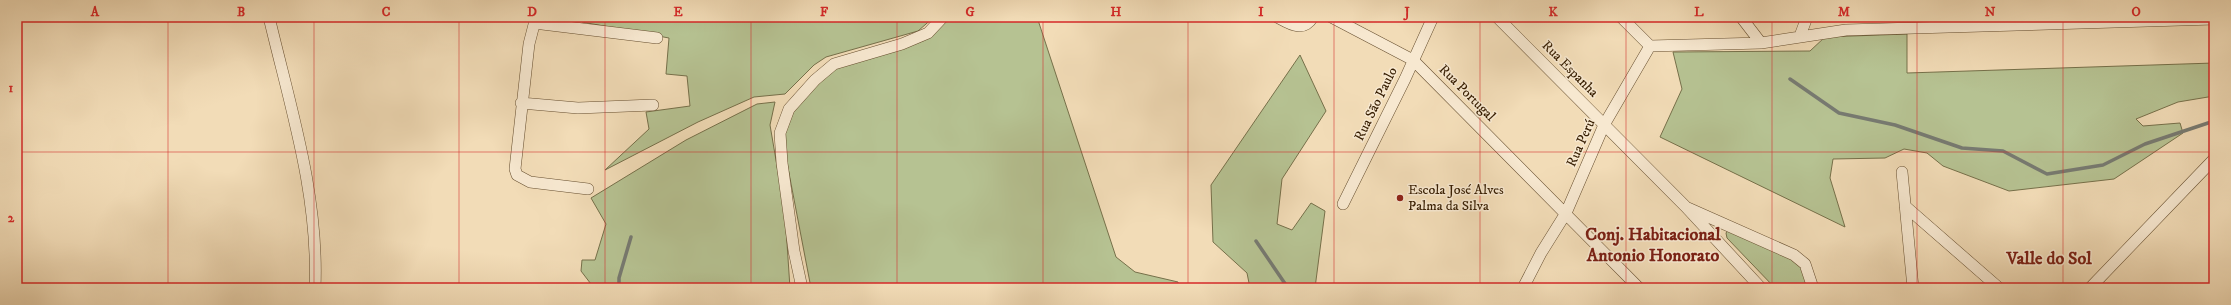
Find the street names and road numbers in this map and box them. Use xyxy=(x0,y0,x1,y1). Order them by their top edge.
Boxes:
street label: Rua Espanha xyxy=(1538,37,1602,101)
street label: Rua Portugal xyxy=(1435,61,1500,126)
street label: Rua São Paulo xyxy=(1350,64,1402,144)
street label: Rua Perú xyxy=(1562,116,1600,170)

